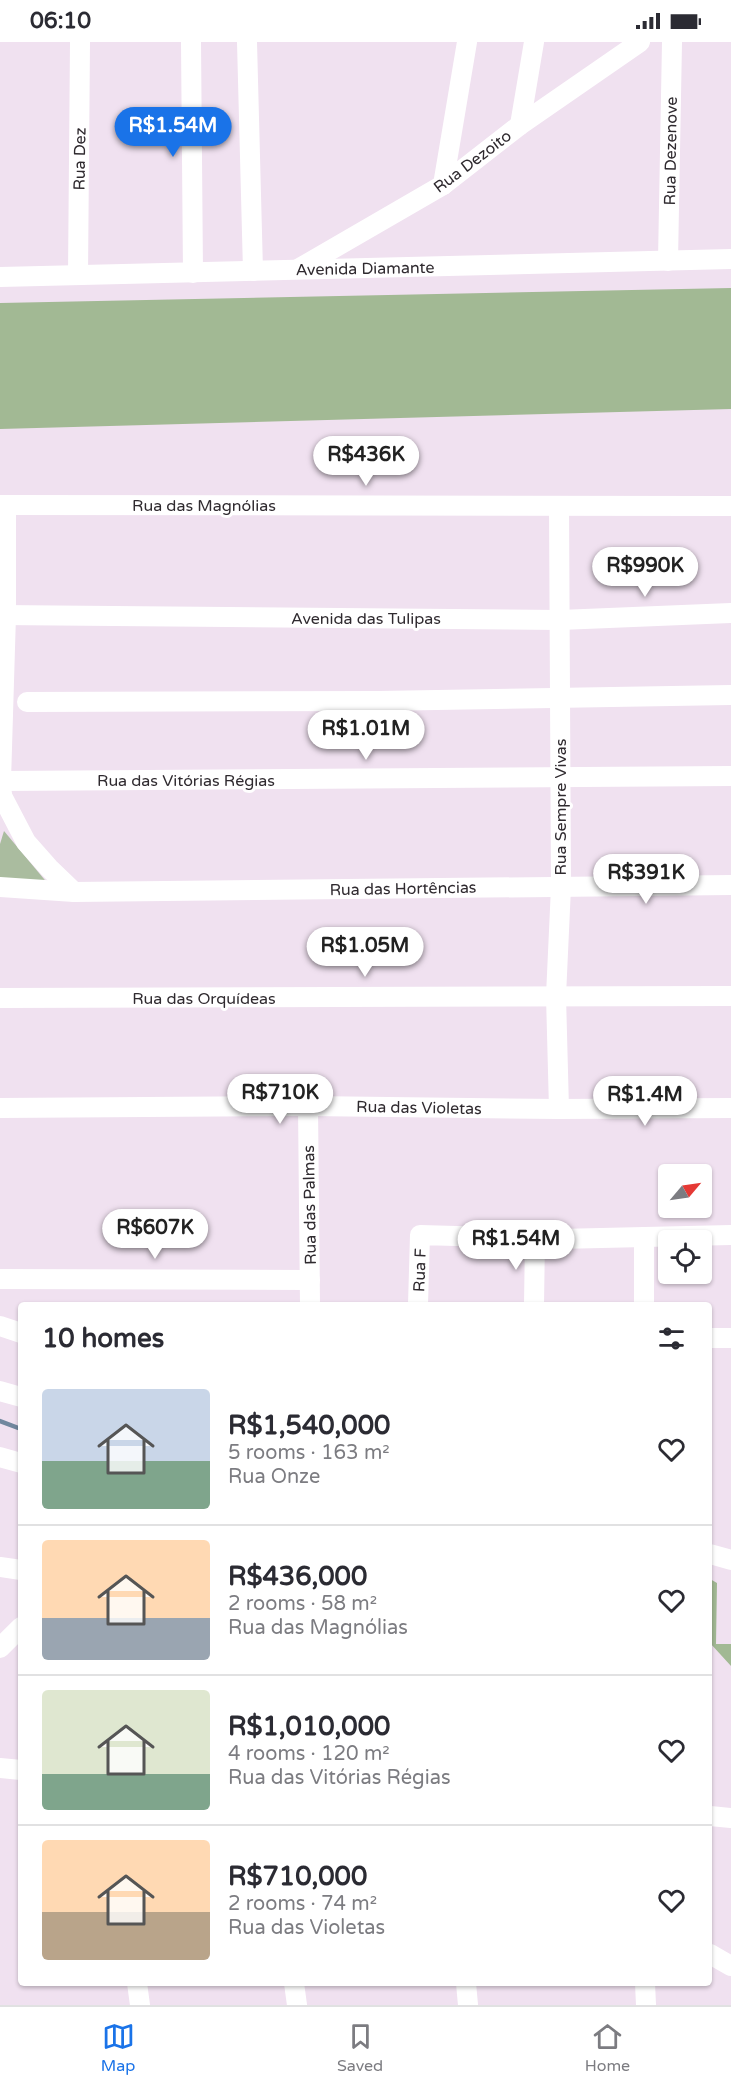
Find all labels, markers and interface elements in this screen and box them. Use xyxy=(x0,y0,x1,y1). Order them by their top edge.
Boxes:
text: 06:10 xyxy=(30,8,91,34)
street label: Rua Dezenove xyxy=(660,96,682,206)
pin: R$1.54M xyxy=(118,107,228,158)
text: R$1.54M xyxy=(129,114,217,138)
street label: Rua Dezoito xyxy=(430,126,516,198)
street label: Rua Dez xyxy=(69,127,91,191)
street label: Avenida Diamante xyxy=(295,258,435,280)
pin: R$436K xyxy=(317,436,415,487)
text: R$436K xyxy=(327,443,405,467)
street label: Rua das Magnólias xyxy=(132,496,276,516)
pin: R$990K xyxy=(596,547,694,598)
text: R$990K xyxy=(606,554,684,578)
street label: Avenida das Tulipas xyxy=(291,609,441,629)
pin: R$1.01M xyxy=(311,710,421,761)
text: R$1.01M xyxy=(322,717,410,741)
street label: Rua Sempre Vivas xyxy=(551,738,571,876)
street label: Rua das Vitórias Régias xyxy=(97,771,275,791)
pin: R$391K xyxy=(597,854,695,905)
text: R$391K xyxy=(607,861,685,885)
street label: Rua das Hortências xyxy=(329,878,477,900)
pin: R$1.05M xyxy=(310,927,420,978)
text: R$1.05M xyxy=(321,934,409,958)
street label: Rua das Orquídeas xyxy=(132,989,276,1009)
pin: R$710K xyxy=(231,1074,329,1125)
pin: R$1.4M xyxy=(596,1076,694,1127)
text: R$710K xyxy=(241,1081,319,1105)
text: R$1.4M xyxy=(607,1083,683,1107)
street label: Rua das Violetas xyxy=(356,1097,482,1119)
street label: Rua das Palmas xyxy=(299,1145,321,1265)
north arrow xyxy=(658,1164,712,1218)
map controls xyxy=(658,1164,712,1284)
pin: R$607K xyxy=(106,1209,204,1260)
text: R$607K xyxy=(116,1216,194,1240)
pin: R$1.54M xyxy=(461,1220,571,1271)
text: R$1.54M xyxy=(472,1227,560,1251)
button: locate xyxy=(658,1230,712,1284)
street label: Rua F xyxy=(409,1247,431,1292)
icon: filters xyxy=(655,1322,688,1355)
text: 10 homes xyxy=(42,1323,164,1354)
text: R$1,540,000 xyxy=(228,1410,390,1441)
icon: home xyxy=(90,1413,162,1485)
icon: heart xyxy=(655,1433,688,1466)
text: 5 rooms · 163 m² xyxy=(228,1441,390,1465)
text: Rua Onze xyxy=(228,1465,320,1489)
text: R$436,000 xyxy=(228,1561,367,1592)
icon: home xyxy=(90,1564,162,1636)
icon: heart xyxy=(655,1584,688,1617)
text: 2 rooms · 58 m² xyxy=(228,1592,377,1616)
text: Rua das Magnólias xyxy=(228,1616,408,1640)
text: R$1,010,000 xyxy=(228,1711,390,1742)
icon: home xyxy=(90,1714,162,1786)
icon: heart xyxy=(655,1734,688,1767)
text: 4 rooms · 120 m² xyxy=(228,1742,390,1766)
text: Rua das Vitórias Régias xyxy=(228,1766,451,1790)
text: R$710,000 xyxy=(228,1861,367,1892)
icon: home xyxy=(90,1864,162,1936)
icon: heart xyxy=(655,1884,688,1917)
text: 2 rooms · 74 m² xyxy=(228,1892,377,1916)
text: Rua das Violetas xyxy=(228,1916,385,1940)
tab: Map xyxy=(101,2020,135,2076)
tab: Saved xyxy=(337,2020,383,2076)
tab: Home xyxy=(585,2020,630,2076)

